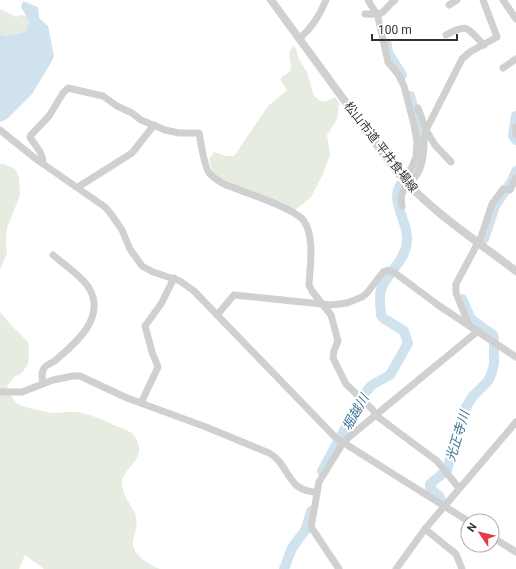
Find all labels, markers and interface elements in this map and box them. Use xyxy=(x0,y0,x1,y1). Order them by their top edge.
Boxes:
scale bar xyxy=(372,16,457,42)
text: 100 m xyxy=(378,23,412,37)
street label: 松山市道 平井食場線 xyxy=(341,99,421,195)
water label: 堀越川 xyxy=(339,390,373,433)
water label: 光正寺川 xyxy=(443,407,473,463)
north arrow xyxy=(460,513,500,553)
text: N xyxy=(465,520,480,534)

